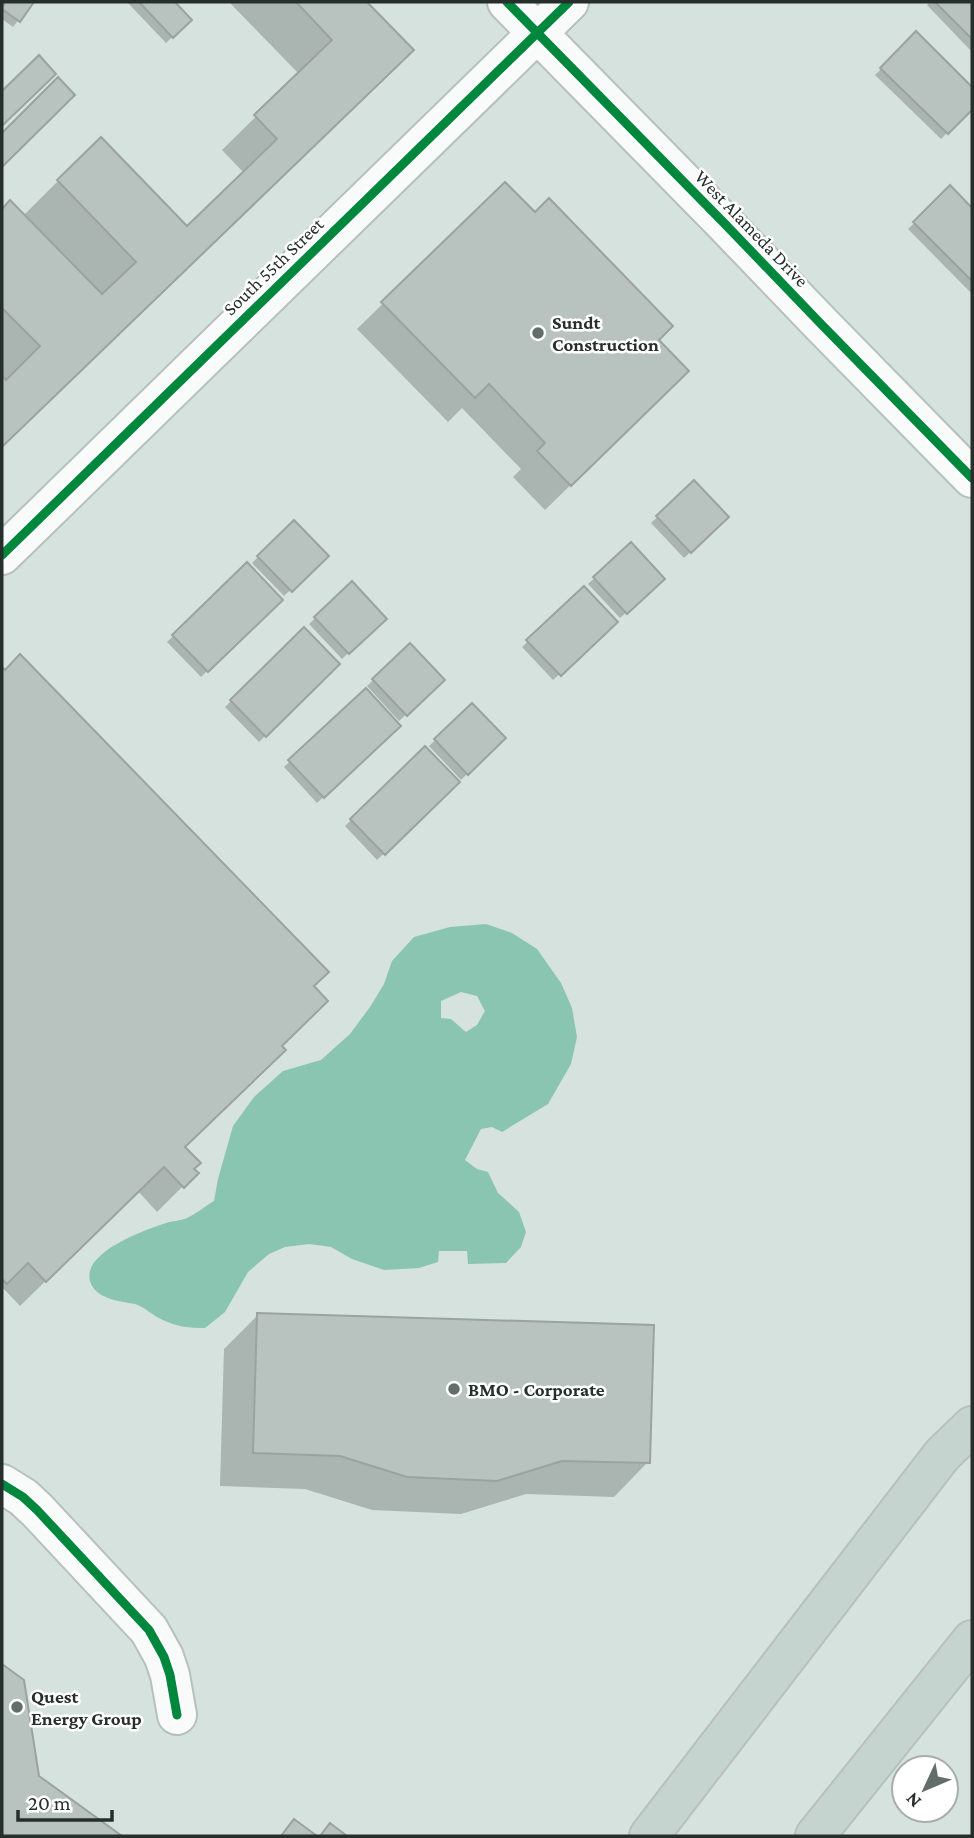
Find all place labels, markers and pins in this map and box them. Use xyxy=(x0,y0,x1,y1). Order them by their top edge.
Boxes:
place label: Sundt Construction xyxy=(552,312,659,355)
marker: Sundt Construction xyxy=(530,325,546,341)
place label: BMO - Corporate xyxy=(468,1379,605,1400)
marker: BMO - Corporate xyxy=(446,1381,462,1397)
place label: Quest Energy Group xyxy=(31,1686,142,1729)
marker: Quest Energy Group xyxy=(9,1699,25,1715)

